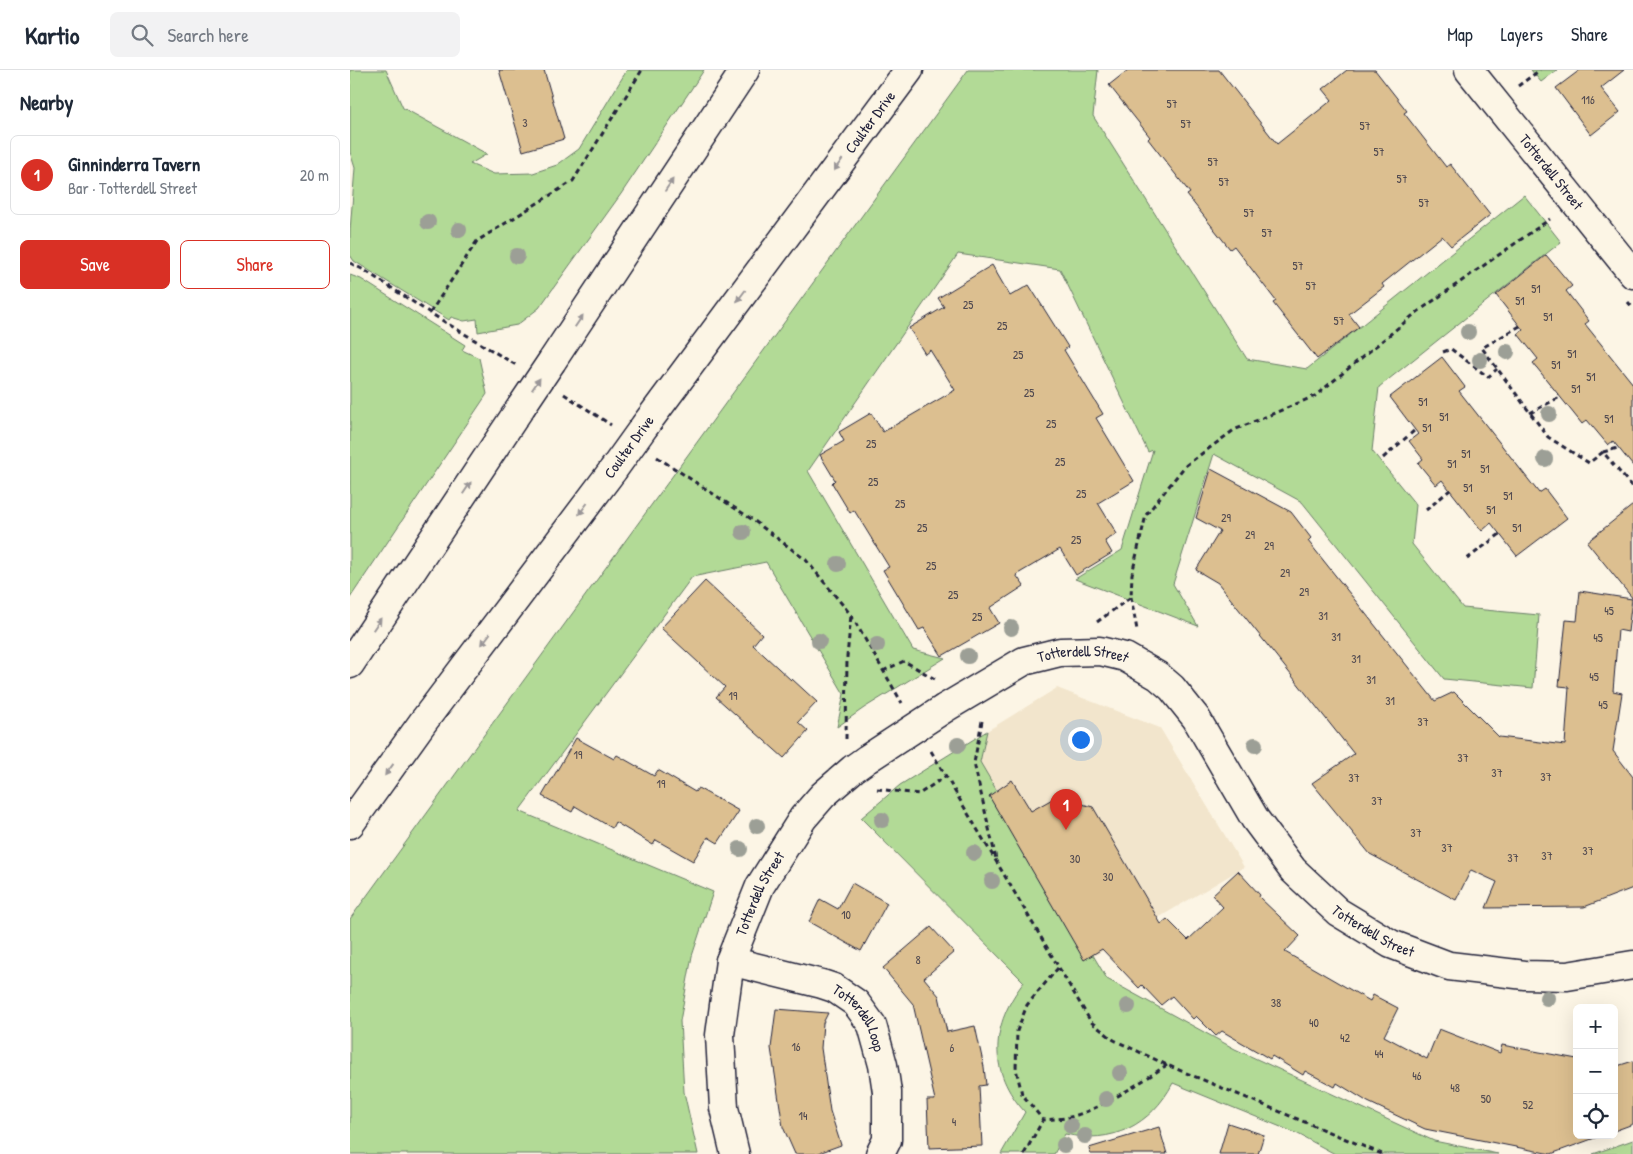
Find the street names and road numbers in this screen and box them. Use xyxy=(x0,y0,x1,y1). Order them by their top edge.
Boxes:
street label: Coulter Drive xyxy=(840,86,900,157)
street label: Totterdell Street xyxy=(1514,129,1589,215)
street label: Coulter Drive xyxy=(599,411,659,482)
street label: Totterdell Street xyxy=(1035,640,1134,668)
street label: Totterdell Street xyxy=(730,846,790,939)
street label: Totterdell Street xyxy=(1327,900,1418,962)
street label: Totterdell Loop xyxy=(828,979,890,1054)

